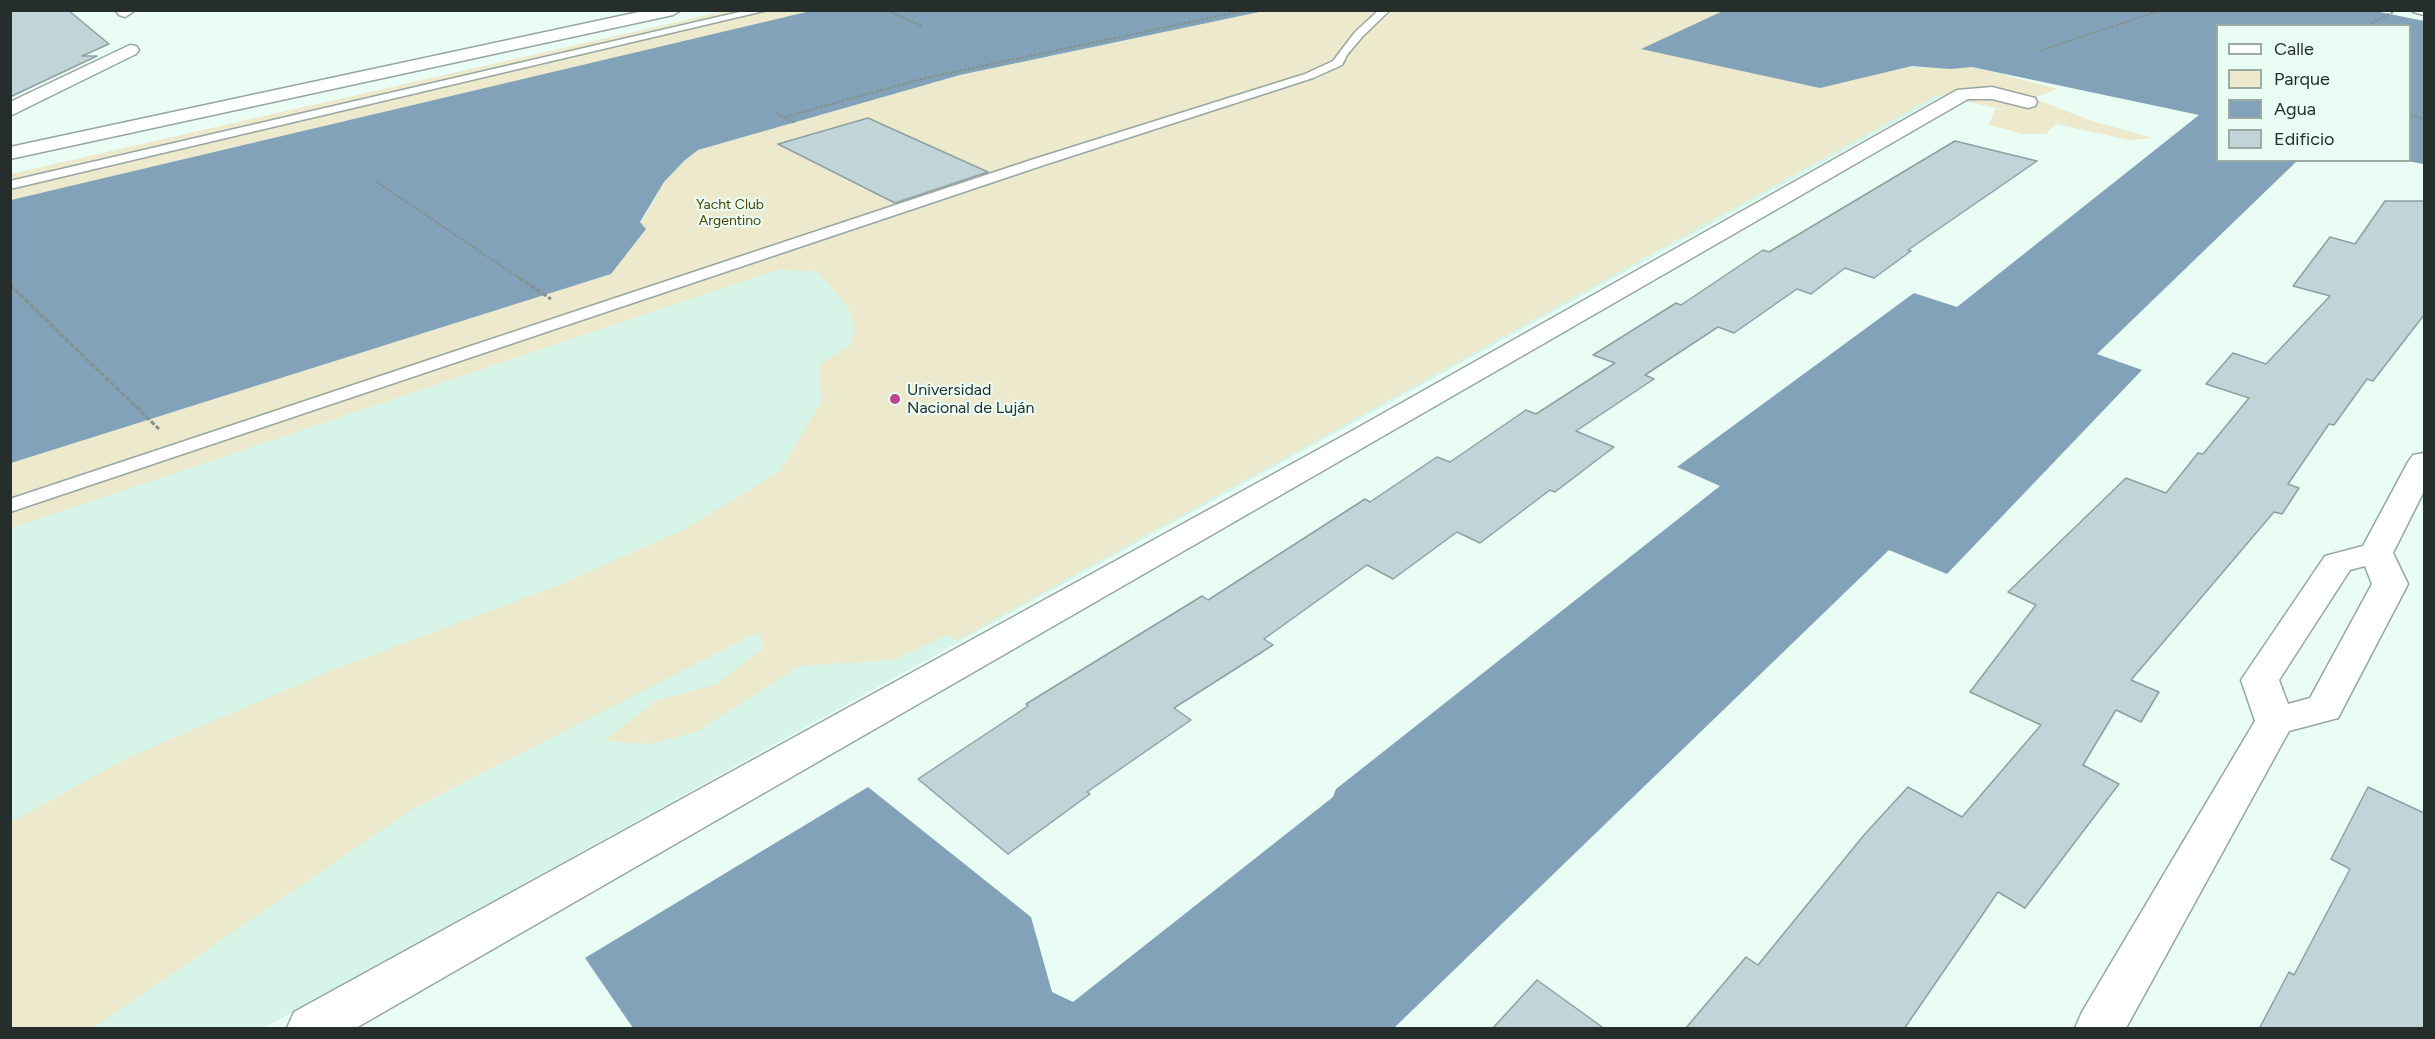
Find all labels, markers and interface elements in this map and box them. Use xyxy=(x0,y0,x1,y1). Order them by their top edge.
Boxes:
legend xyxy=(2216,24,2411,162)
text: Calle xyxy=(2274,38,2314,60)
text: Parque xyxy=(2274,68,2330,90)
text: Agua xyxy=(2274,98,2316,120)
text: Edificio xyxy=(2274,128,2335,150)
park label: Yacht Club Argentino xyxy=(696,197,764,230)
place label: Universidad Nacional de Luján xyxy=(907,380,1034,418)
marker: Universidad Nacional de Luján xyxy=(888,392,902,406)

